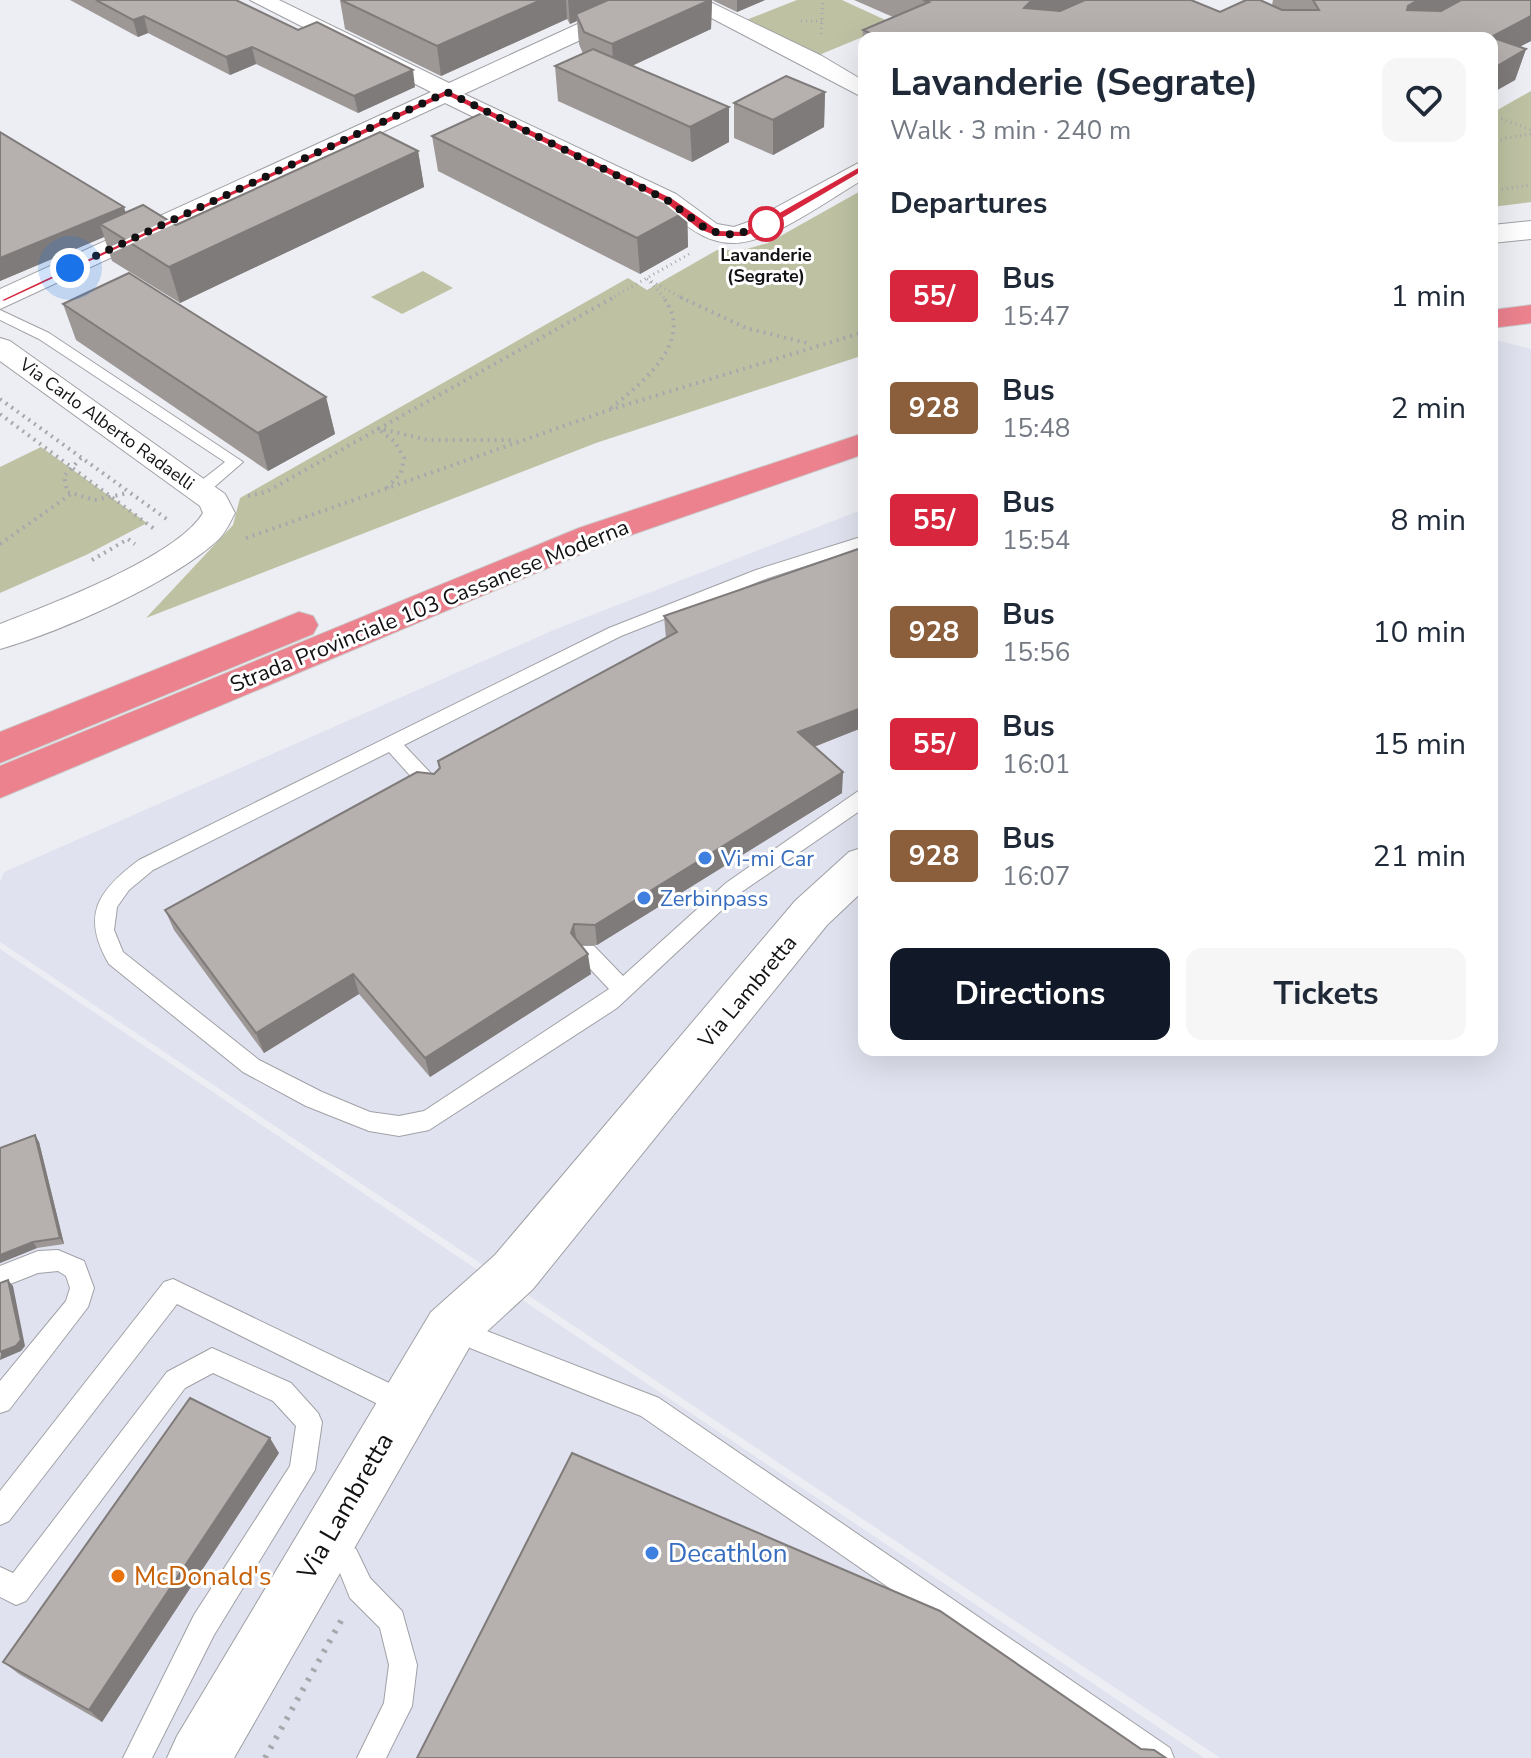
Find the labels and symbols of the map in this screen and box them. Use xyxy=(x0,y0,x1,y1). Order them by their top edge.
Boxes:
marker: Lavanderie (Segrate) xyxy=(749,207,783,241)
place label: Lavanderie (Segrate) xyxy=(720,243,812,288)
your location xyxy=(50,248,90,288)
street label: Via Carlo Alberto Radaelli xyxy=(14,352,199,496)
street label: Strada Provinciale 103 Cassanese Moderna xyxy=(225,512,633,700)
place label: Vi-mi Car xyxy=(720,844,814,874)
marker: Vi-mi Car xyxy=(696,849,714,867)
place label: Zerbinpass xyxy=(660,884,768,914)
marker: Zerbinpass xyxy=(635,889,653,907)
street label: Via Lambretta xyxy=(691,929,804,1055)
street label: Via Lambretta xyxy=(289,1426,402,1587)
place label: Decathlon xyxy=(668,1536,788,1571)
marker: Decathlon xyxy=(643,1544,661,1562)
place label: McDonald's xyxy=(134,1559,272,1594)
marker: McDonald's xyxy=(109,1567,127,1585)

